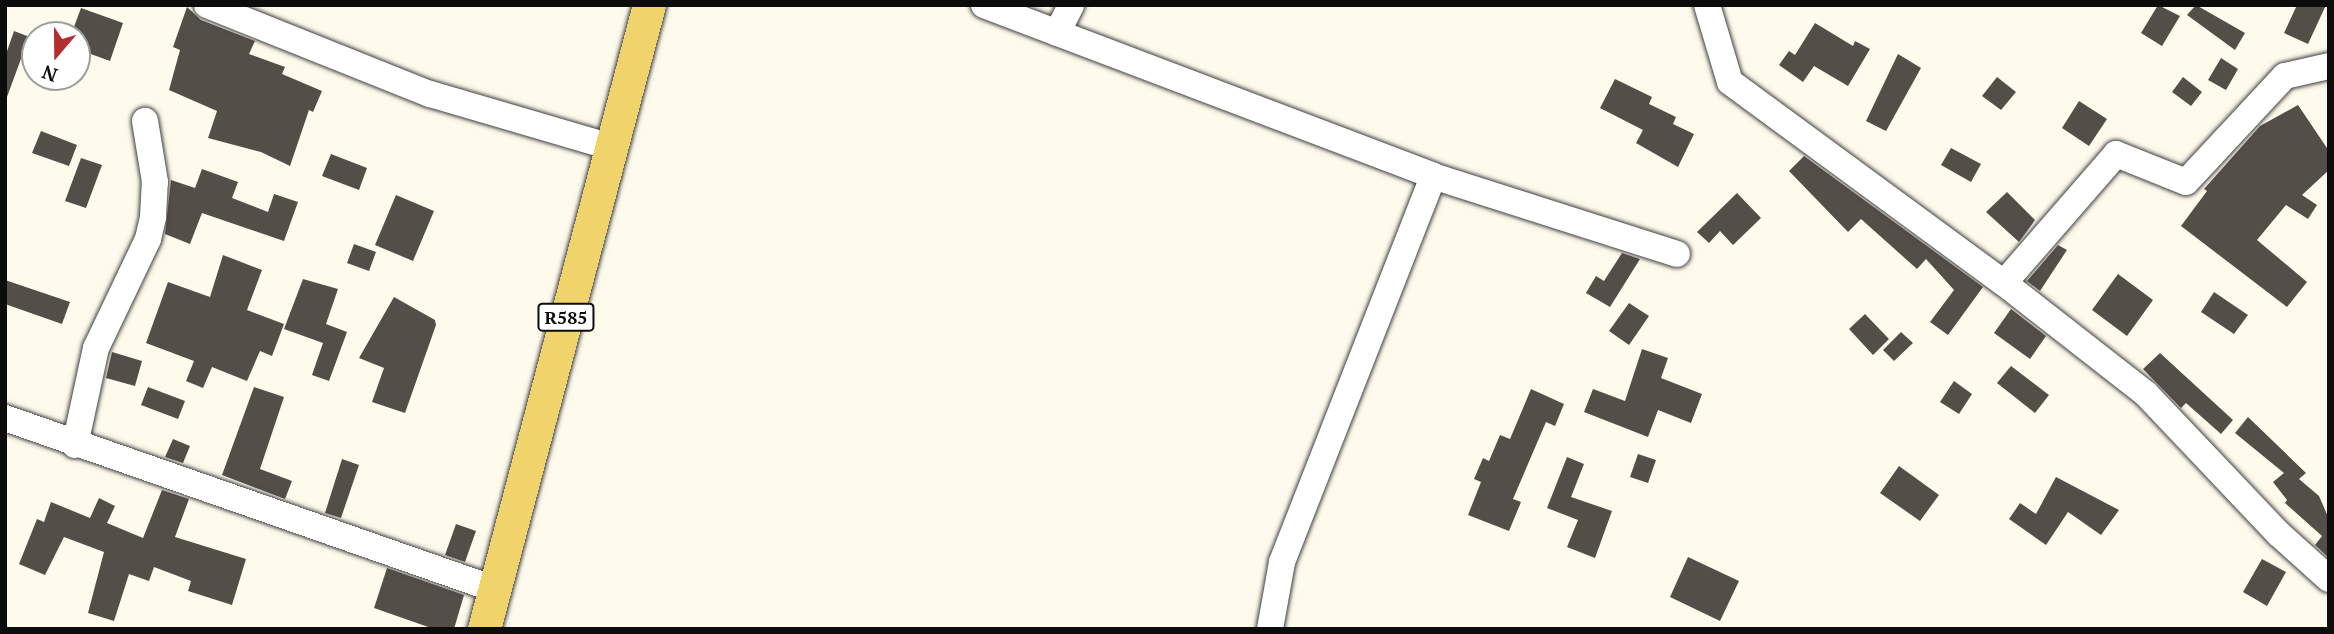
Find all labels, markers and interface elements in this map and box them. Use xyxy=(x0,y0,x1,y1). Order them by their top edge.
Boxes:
north arrow xyxy=(21,21,91,91)
text: N xyxy=(38,60,60,89)
road number: R585 xyxy=(536,302,596,332)

